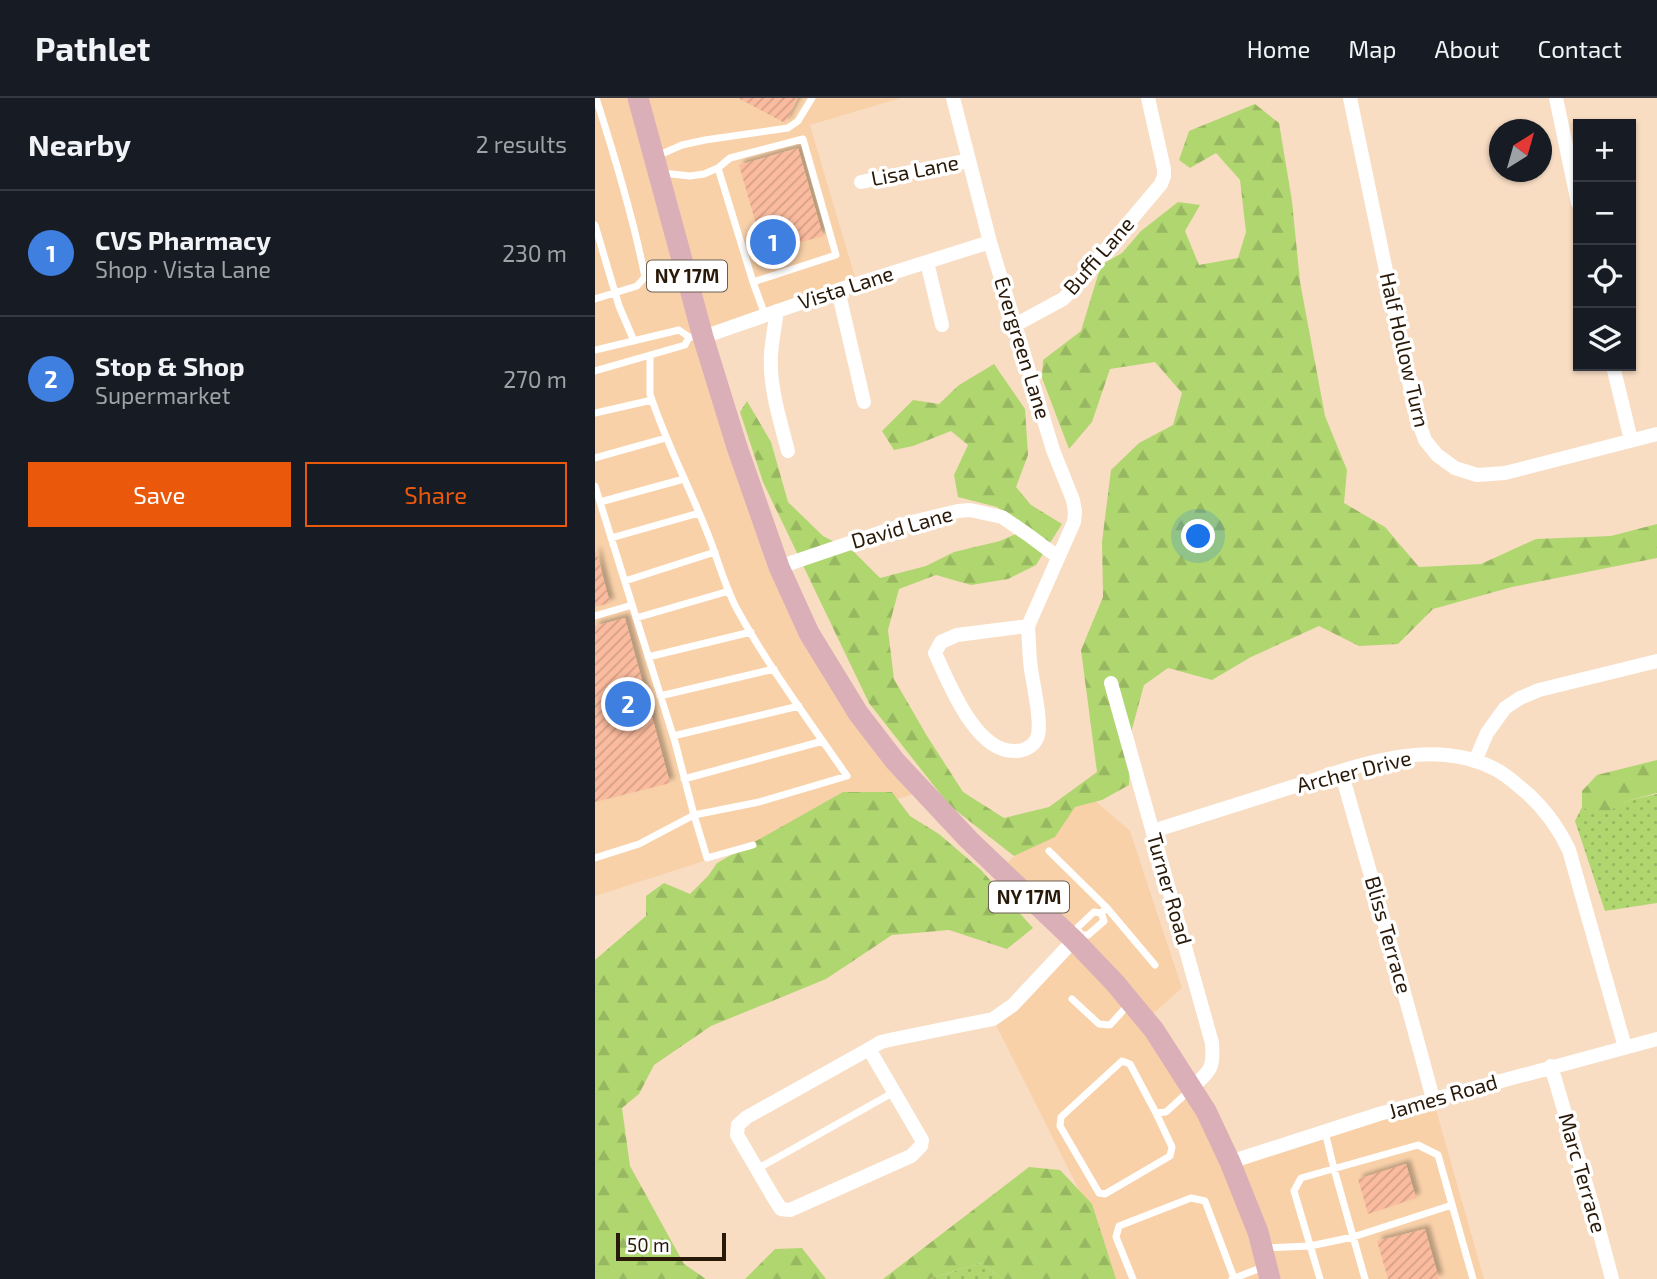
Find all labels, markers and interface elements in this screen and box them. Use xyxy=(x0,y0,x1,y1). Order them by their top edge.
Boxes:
text: Pathlet xyxy=(35,28,150,68)
text: Home xyxy=(1247,34,1310,63)
text: Map xyxy=(1348,34,1396,63)
text: About xyxy=(1434,34,1500,63)
text: Contact xyxy=(1538,34,1622,63)
north arrow xyxy=(1489,119,1552,182)
map controls xyxy=(1573,119,1636,371)
button: + xyxy=(1573,119,1636,182)
text: Nearby xyxy=(28,126,131,162)
text: 2 results xyxy=(476,130,567,158)
street label: Lisa Lane xyxy=(869,149,961,190)
button: − xyxy=(1573,182,1636,245)
street label: Buffi Lane xyxy=(1057,211,1138,299)
pin: 1 xyxy=(750,216,796,268)
text: CVS Pharmacy xyxy=(95,224,271,255)
text: 1 xyxy=(46,239,56,267)
text: 230 m xyxy=(502,239,567,267)
button: locate xyxy=(1573,245,1636,308)
text: Shop · Vista Lane xyxy=(95,255,271,283)
street label: Vista Lane xyxy=(795,259,896,314)
road number: NY 17M xyxy=(647,260,727,292)
street label: Half Hollow Turn xyxy=(1375,270,1435,430)
street label: Evergreen Lane xyxy=(990,273,1057,422)
button: layers xyxy=(1573,308,1636,371)
text: Stop & Shop xyxy=(95,350,245,381)
text: 2 xyxy=(44,365,58,393)
text: 270 m xyxy=(503,365,567,393)
text: Supermarket xyxy=(95,381,230,409)
button: Save xyxy=(28,462,291,527)
button: Share xyxy=(305,462,567,527)
street label: David Lane xyxy=(848,500,955,553)
your location xyxy=(1181,519,1215,553)
pin: 2 xyxy=(605,678,651,730)
street label: Archer Drive xyxy=(1294,744,1414,797)
street label: Turner Road xyxy=(1143,830,1198,947)
street label: Bliss Terrace xyxy=(1361,873,1418,996)
road number: NY 17M xyxy=(989,882,1069,912)
street label: James Road xyxy=(1385,1068,1500,1123)
street label: Marc Terrace xyxy=(1554,1110,1612,1235)
scale bar xyxy=(616,1230,726,1262)
text: 50 m xyxy=(627,1233,670,1256)

